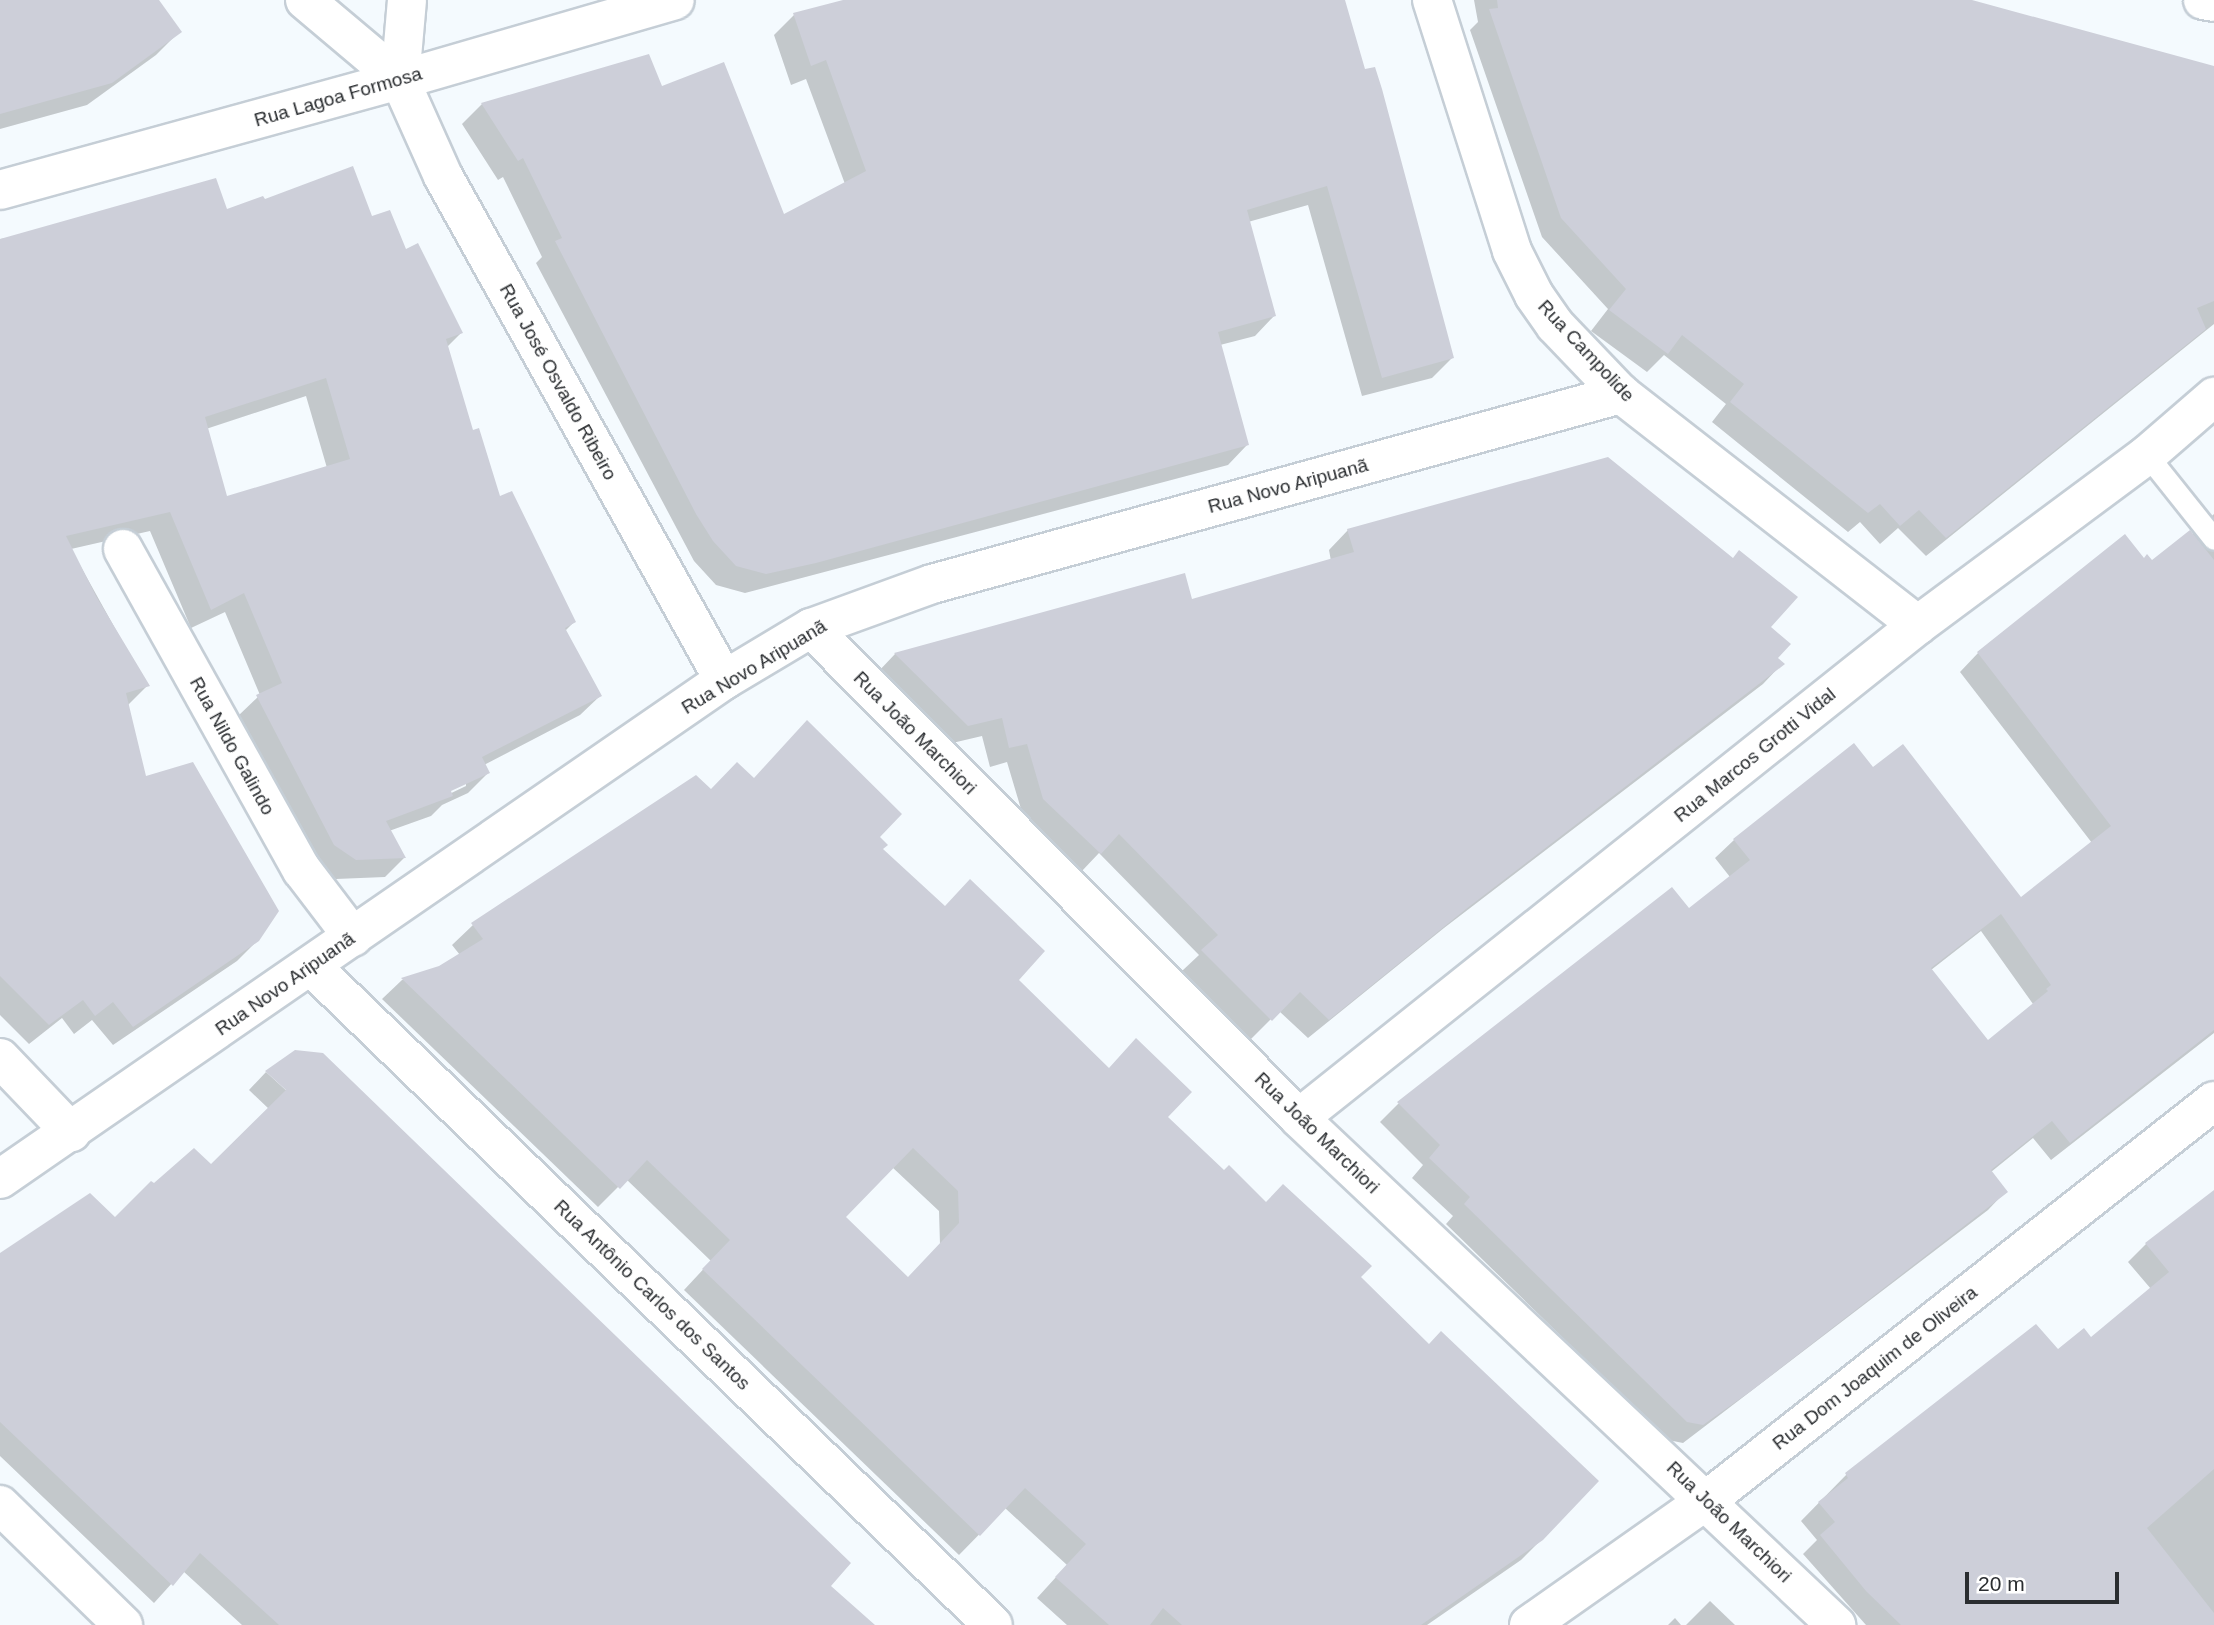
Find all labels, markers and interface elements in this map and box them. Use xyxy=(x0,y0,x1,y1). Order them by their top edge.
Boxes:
street label: Rua Lagoa Formosa xyxy=(252,62,424,132)
street label: Rua José Osvaldo Ribeiro xyxy=(495,280,621,484)
street label: Rua Campolide xyxy=(1533,295,1639,407)
street label: Rua Novo Aripuanã xyxy=(1205,454,1371,518)
street label: Rua Novo Aripuanã xyxy=(677,615,831,719)
street label: Rua João Marchiori xyxy=(849,667,981,799)
street label: Rua Nildo Galindo xyxy=(185,673,279,819)
street label: Rua Marcos Grotti Vidal xyxy=(1670,683,1840,827)
street label: Rua Novo Aripuanã xyxy=(211,927,359,1041)
street label: Rua João Marchiori xyxy=(1250,1068,1384,1198)
street label: Rua Antônio Carlos dos Santos xyxy=(549,1195,755,1395)
street label: Rua Dom Joaquim de Oliveira xyxy=(1768,1281,1982,1455)
street label: Rua João Marchiori xyxy=(1662,1457,1796,1587)
scale bar xyxy=(1969,1558,2123,1602)
text: 20 m xyxy=(1978,1572,2025,1595)

